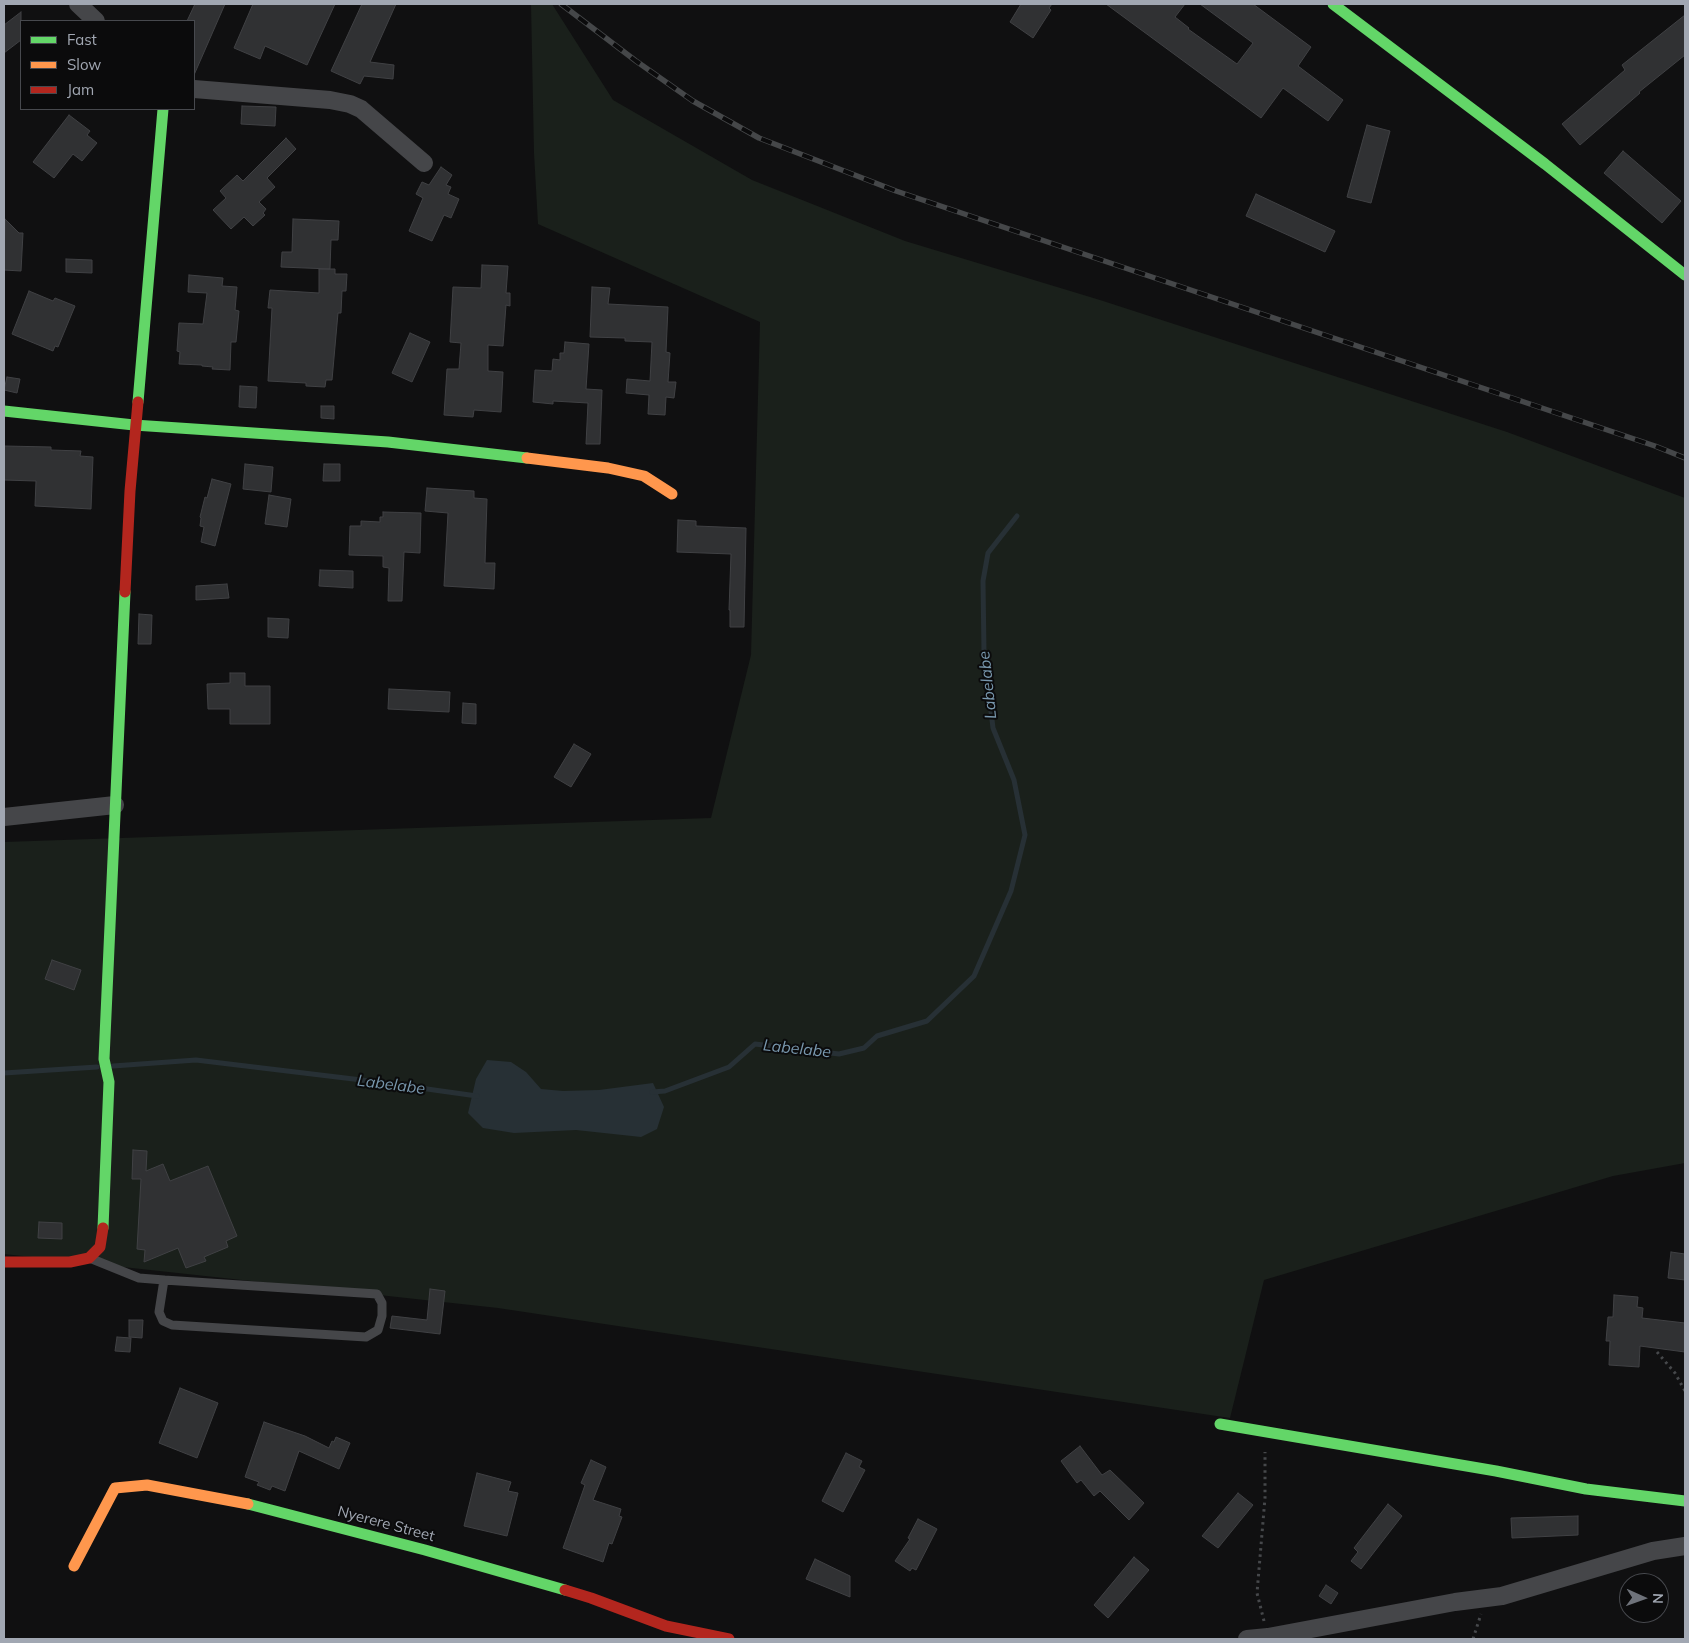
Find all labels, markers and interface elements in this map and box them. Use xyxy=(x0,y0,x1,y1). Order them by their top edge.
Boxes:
legend xyxy=(20,20,195,110)
text: Fast xyxy=(67,30,97,49)
text: Slow xyxy=(67,55,101,74)
text: Jam xyxy=(67,80,94,99)
water label: Labelabe xyxy=(975,650,1001,720)
water label: Labelabe xyxy=(762,1036,832,1062)
water label: Labelabe xyxy=(356,1071,426,1099)
street label: Nyerere Street xyxy=(336,1502,436,1546)
north arrow xyxy=(1619,1573,1669,1623)
text: N xyxy=(1649,1593,1667,1604)

